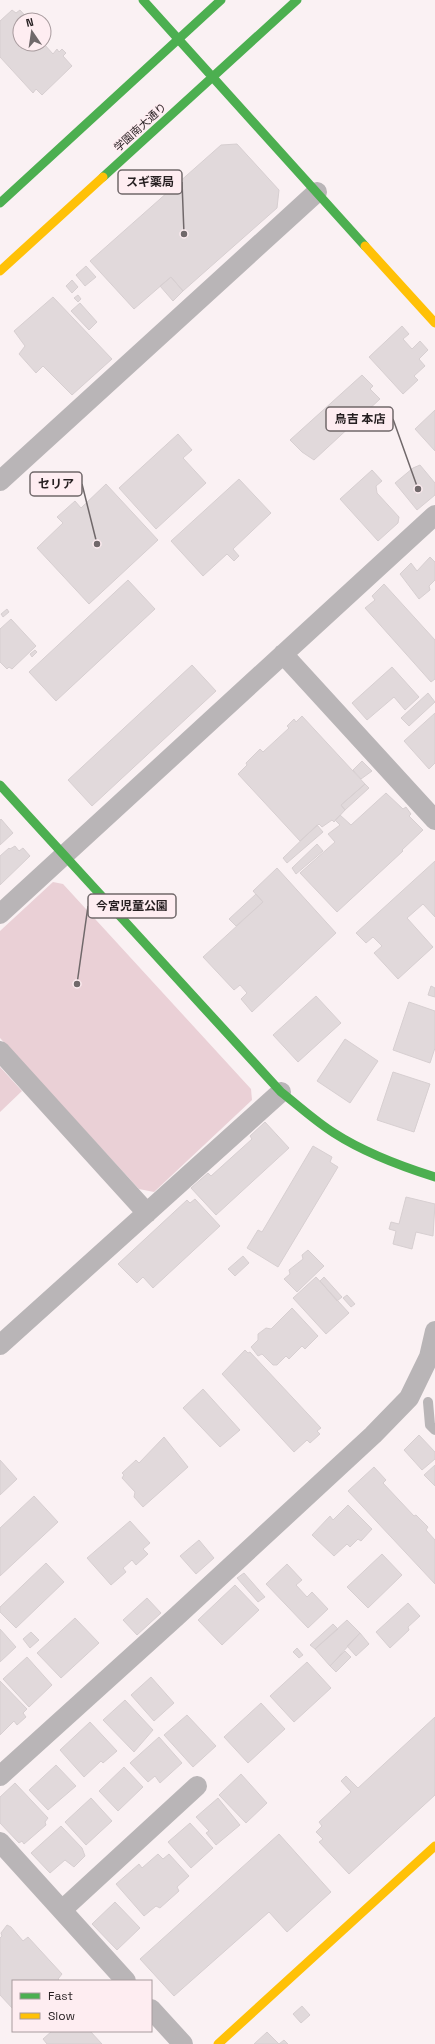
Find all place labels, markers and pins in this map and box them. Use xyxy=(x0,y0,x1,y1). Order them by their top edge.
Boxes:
callout: スギ薬局 xyxy=(118,170,182,194)
callout: 鳥吉 本店 xyxy=(326,407,393,431)
callout: セリア xyxy=(30,472,82,496)
callout: 今宮児童公園 xyxy=(88,894,176,918)

